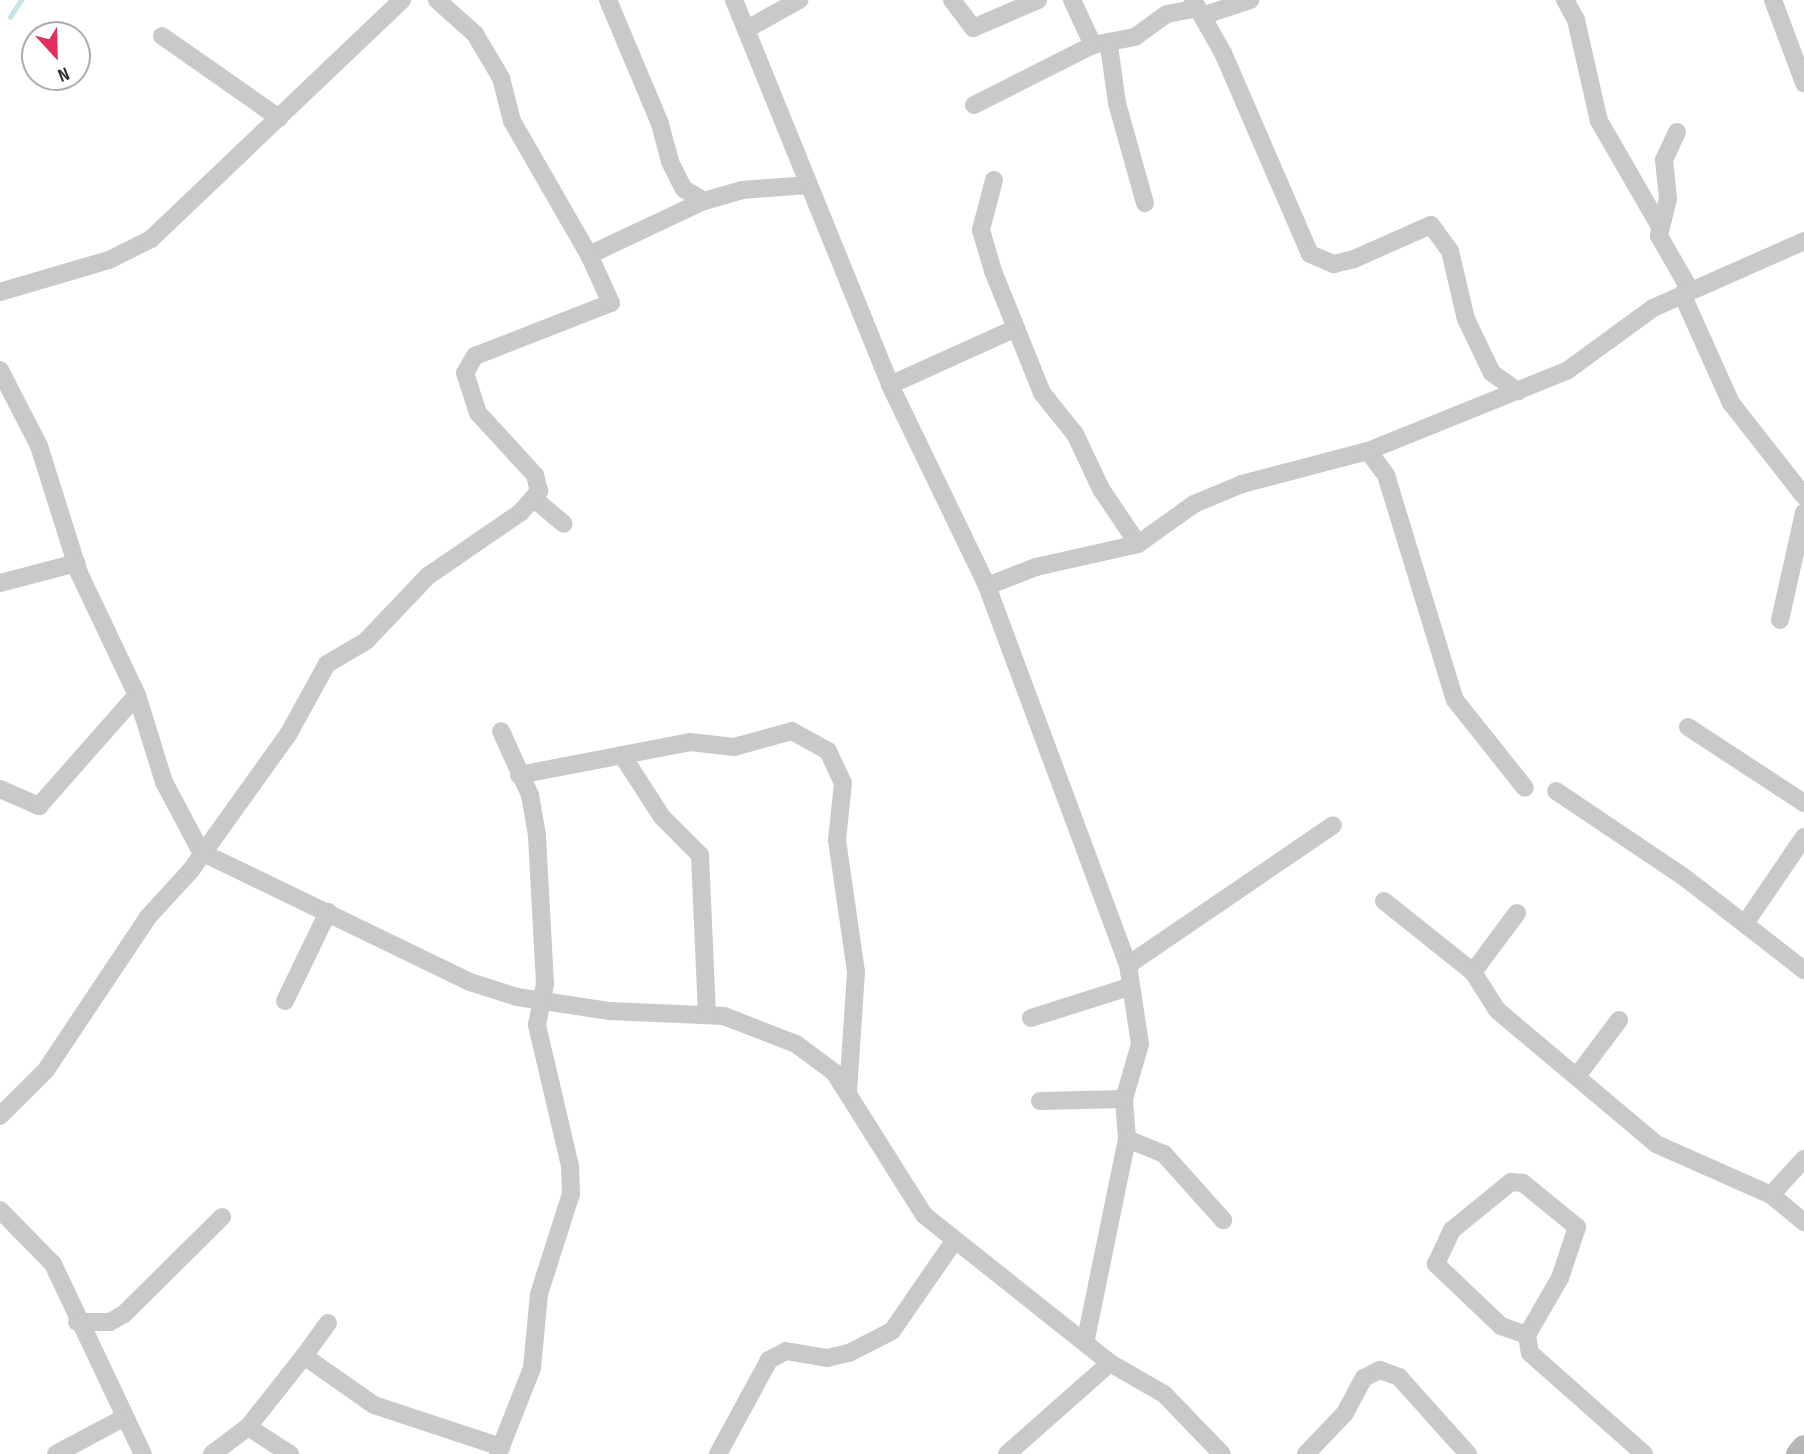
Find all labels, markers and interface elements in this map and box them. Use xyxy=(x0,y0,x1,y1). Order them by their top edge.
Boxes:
north arrow xyxy=(21,21,91,91)
text: N xyxy=(54,62,72,87)

